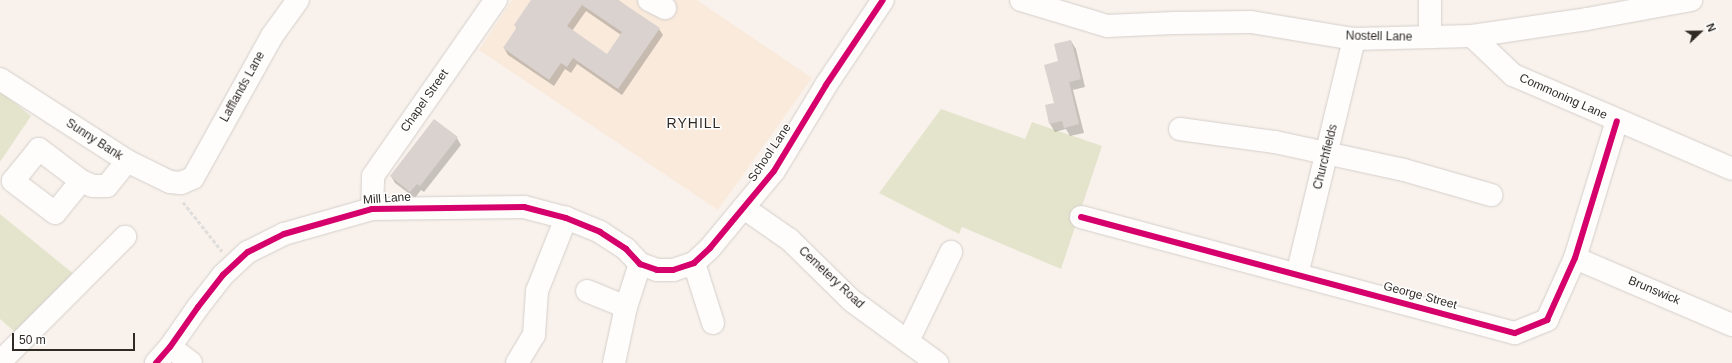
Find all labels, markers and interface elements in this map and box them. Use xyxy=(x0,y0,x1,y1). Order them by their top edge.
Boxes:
north arrow xyxy=(1680,12,1720,52)
text: N xyxy=(1704,22,1718,33)
street label: Nostell Lane xyxy=(1346,29,1412,45)
street label: Lafflands Lane xyxy=(218,49,268,125)
street label: Chapel Street xyxy=(398,67,452,135)
street label: Commoning Lane xyxy=(1517,71,1609,123)
district label: RYHILL xyxy=(667,115,721,131)
street label: Sunny Bank xyxy=(63,116,125,164)
street label: School Lane xyxy=(745,121,795,185)
street label: Churchfields xyxy=(1311,123,1341,191)
street label: Mill Lane xyxy=(363,190,411,208)
street label: Cemetery Road xyxy=(795,244,867,312)
street label: Brunswick xyxy=(1626,274,1682,308)
street label: George Street xyxy=(1382,279,1458,313)
scale bar xyxy=(14,325,137,351)
text: 50 m xyxy=(19,333,46,347)

